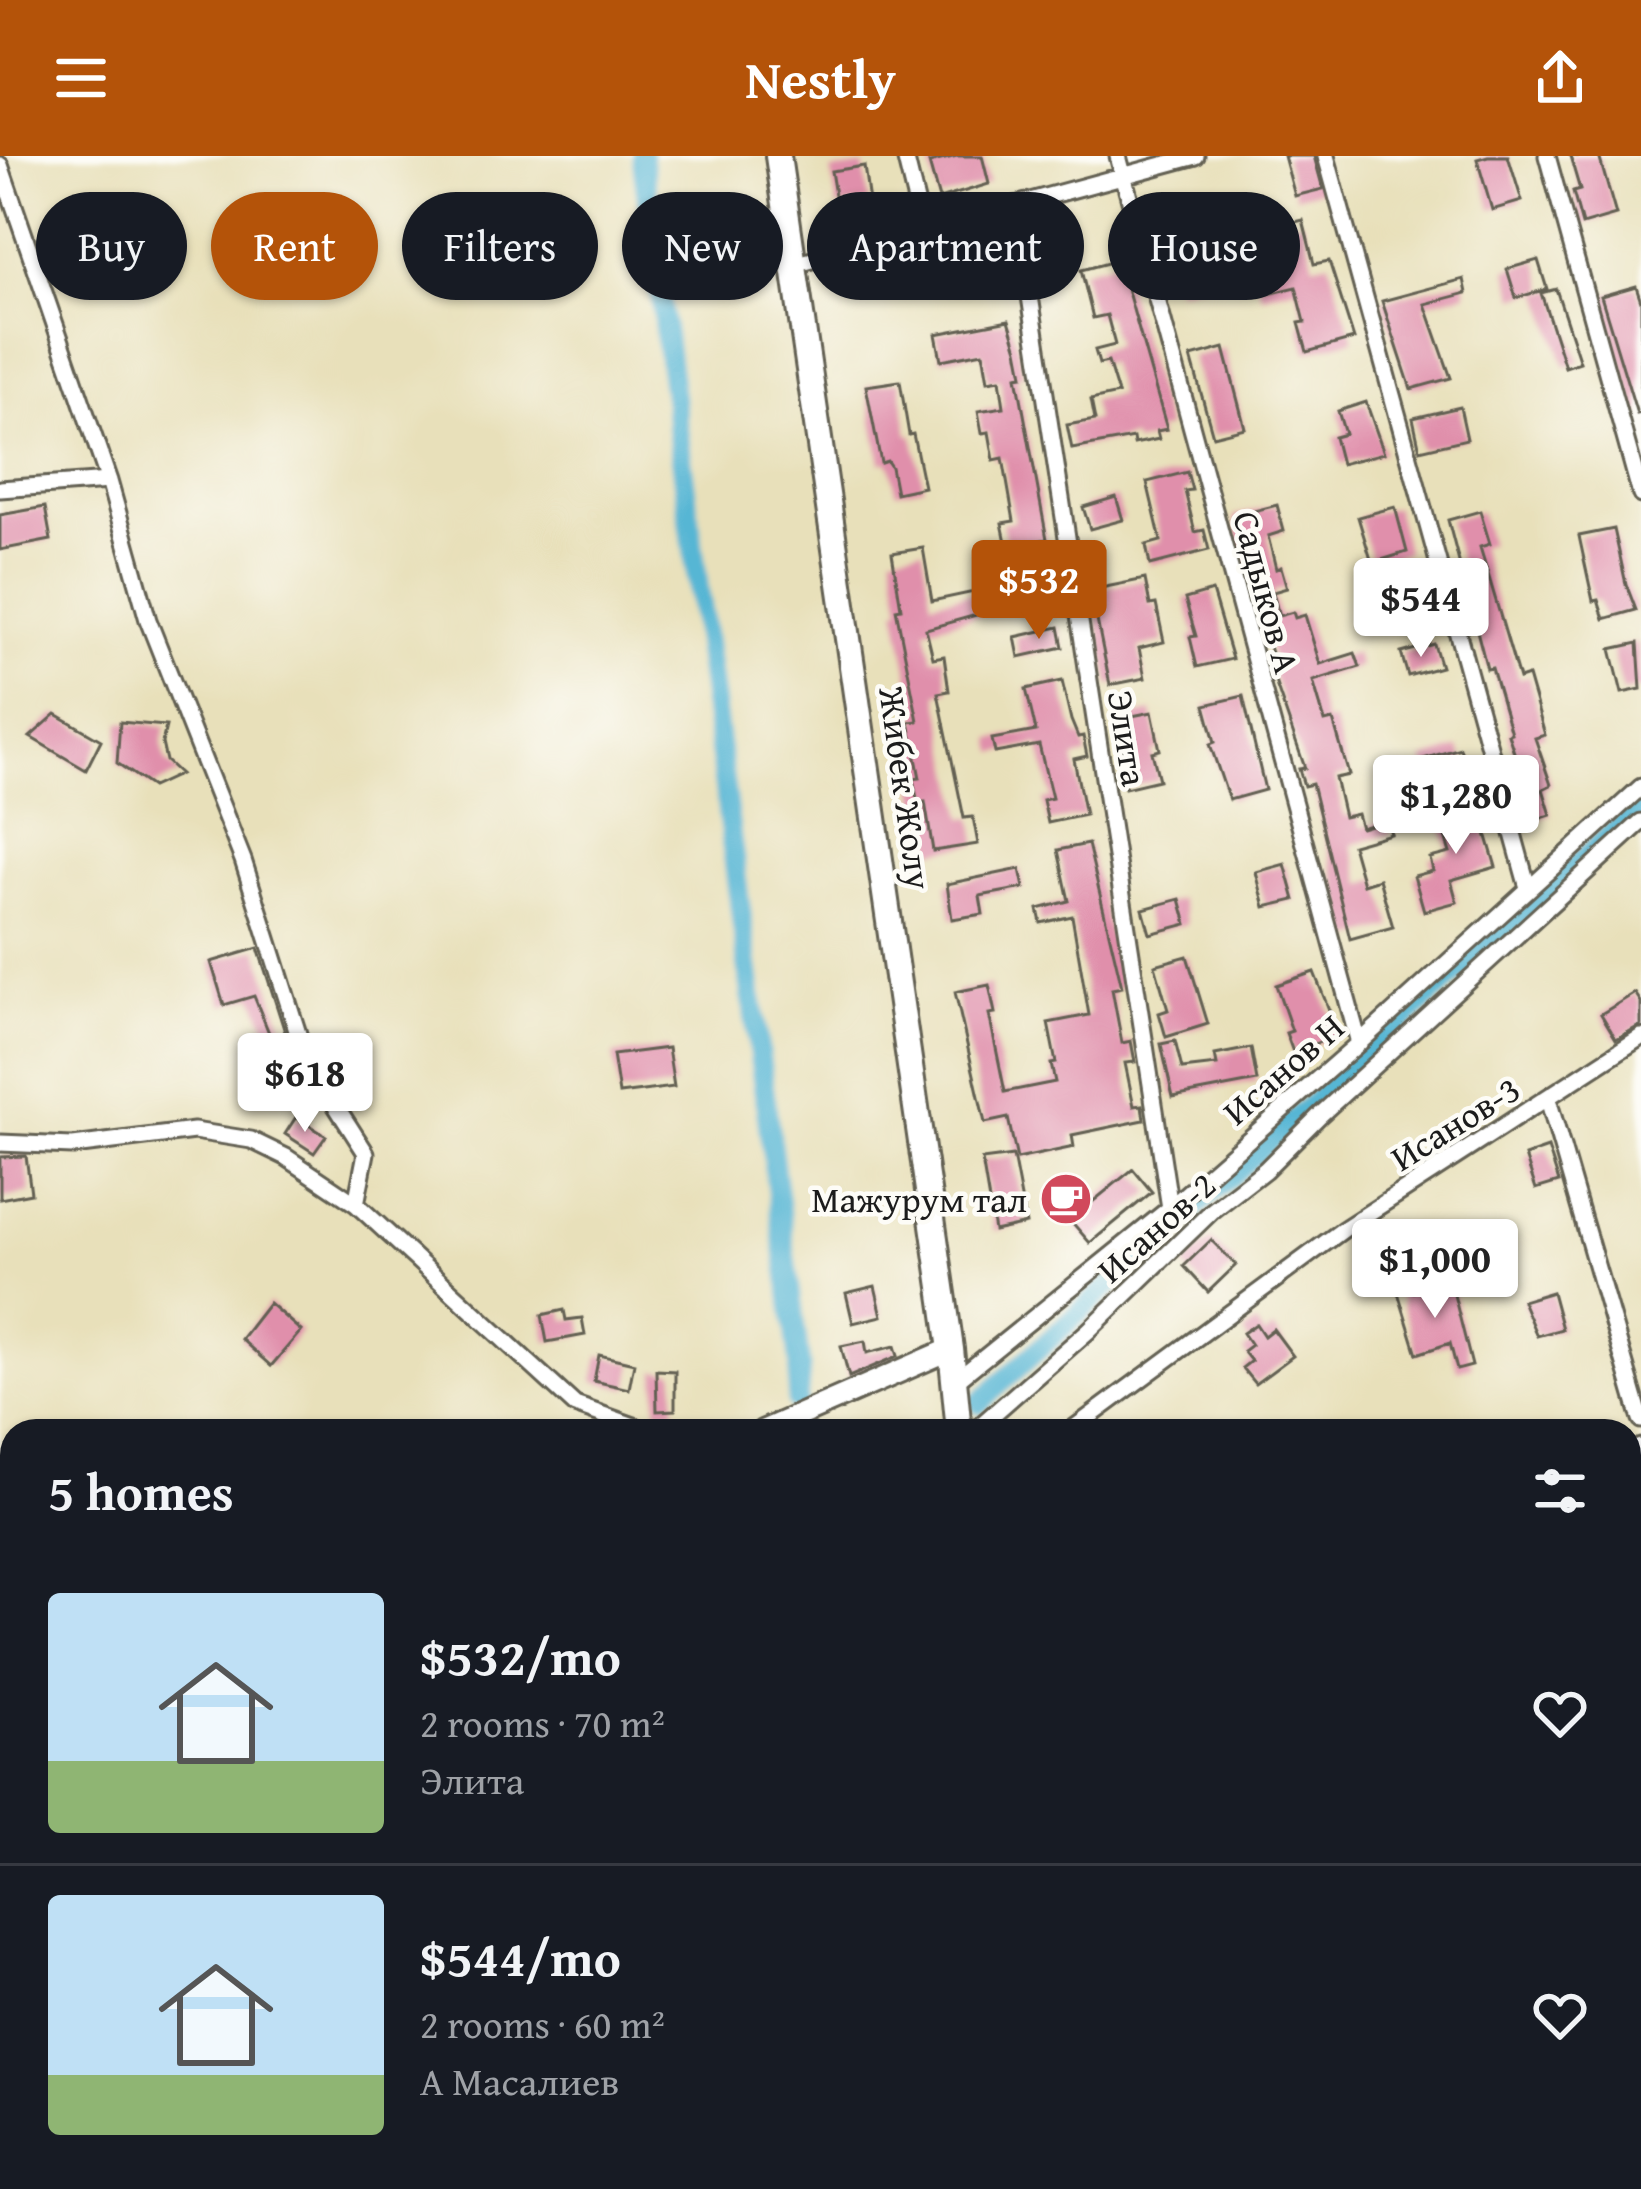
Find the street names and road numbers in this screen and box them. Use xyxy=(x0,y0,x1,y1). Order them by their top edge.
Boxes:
street label: Садыков А xyxy=(1220,505,1315,679)
street label: Жибек Жолу xyxy=(866,682,947,893)
street label: Элита xyxy=(1095,686,1162,790)
street label: Исанов Н xyxy=(1210,1001,1355,1137)
street label: Исанов-3 xyxy=(1380,1062,1530,1183)
street label: Исанов-2 xyxy=(1084,1159,1227,1294)

